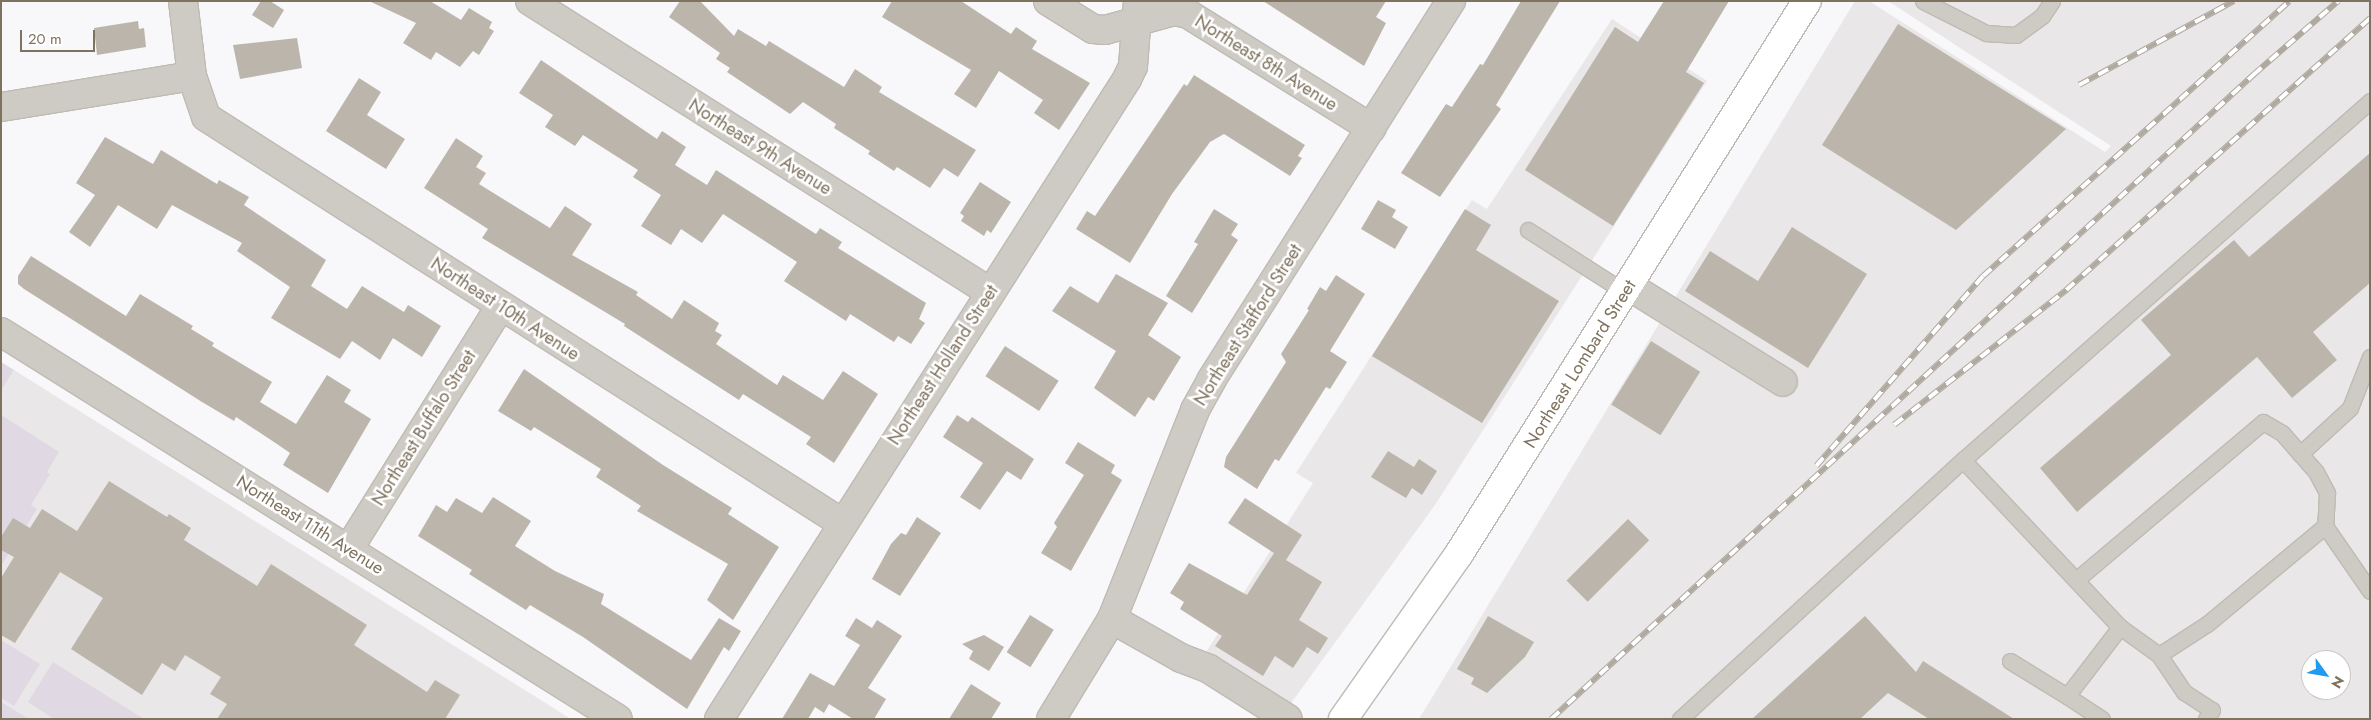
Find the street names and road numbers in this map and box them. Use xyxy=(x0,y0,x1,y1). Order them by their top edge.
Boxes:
street label: Northeast 8th Avenue xyxy=(1191,10,1341,116)
street label: Northeast 9th Avenue xyxy=(685,94,835,200)
street label: Northeast Stafford Street xyxy=(1189,240,1307,410)
street label: Northeast 10th Avenue xyxy=(427,253,583,365)
street label: Northeast Lombard Street xyxy=(1519,276,1641,452)
street label: Northeast Holland Street xyxy=(883,281,1003,449)
street label: Northeast Buffalo Street xyxy=(367,346,481,510)
street label: Northeast 11th Avenue xyxy=(232,471,388,579)

